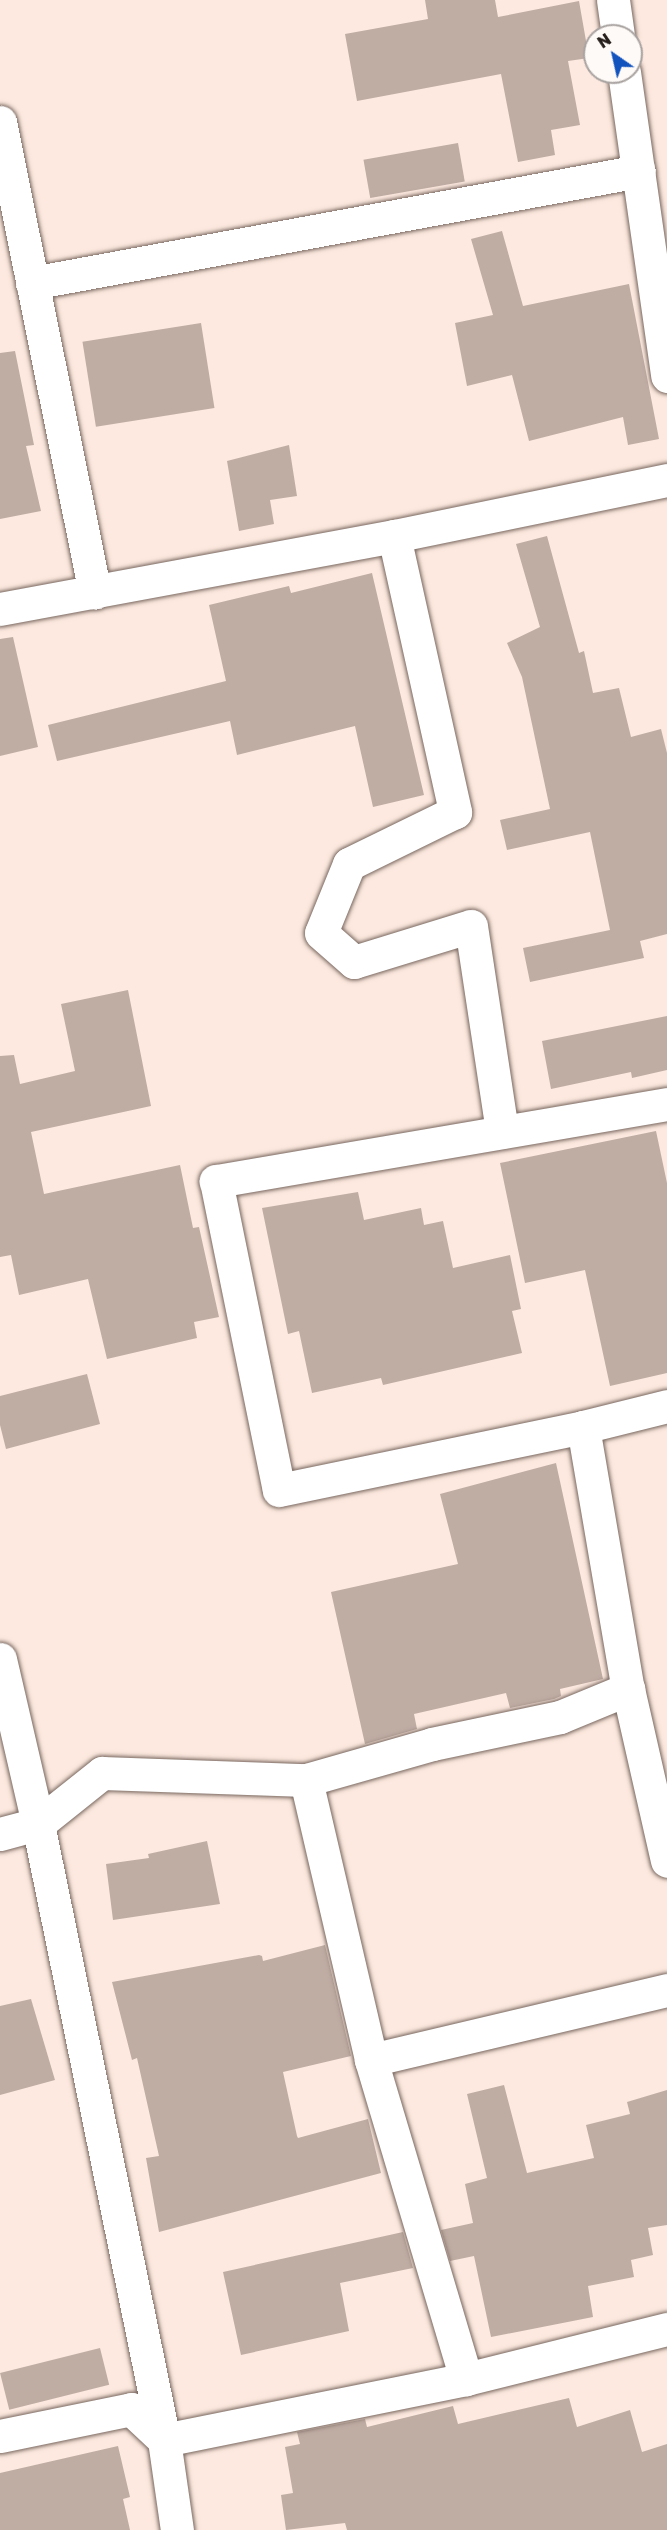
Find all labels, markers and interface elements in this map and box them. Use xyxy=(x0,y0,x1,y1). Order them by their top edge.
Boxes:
north arrow xyxy=(583,24,643,84)
text: N xyxy=(593,29,615,52)

